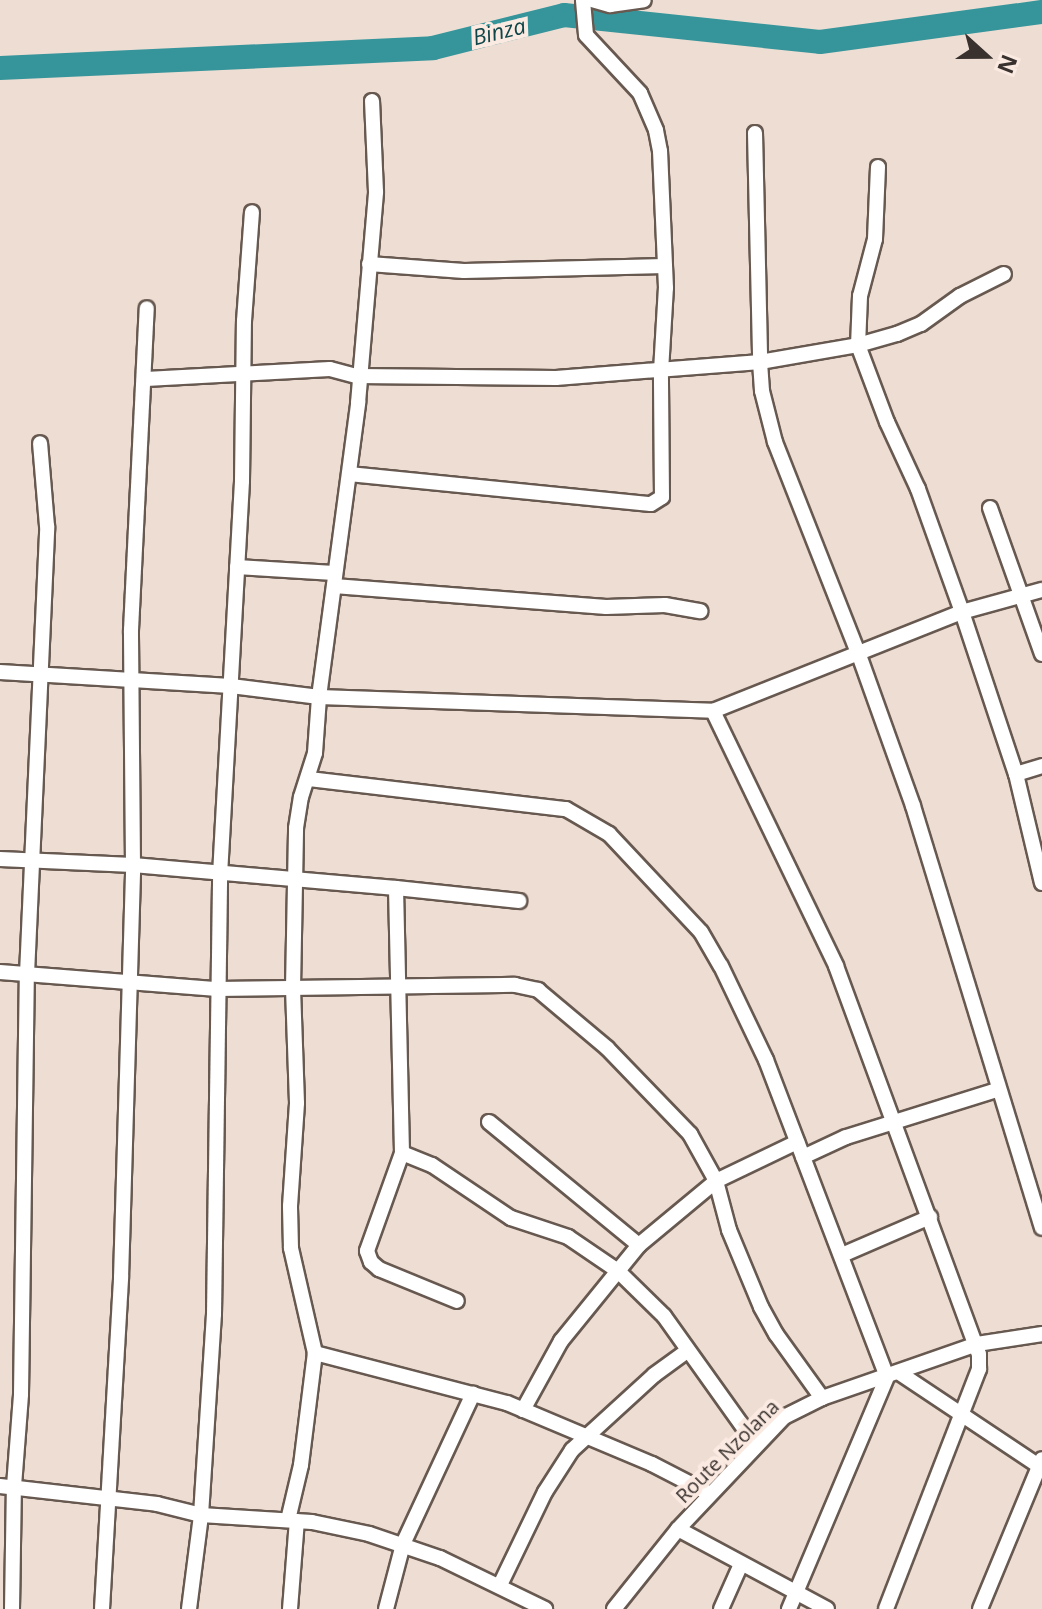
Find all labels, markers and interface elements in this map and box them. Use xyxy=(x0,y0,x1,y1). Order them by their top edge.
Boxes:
water label: Binza xyxy=(470,12,528,50)
north arrow xyxy=(946,16,1026,96)
text: N xyxy=(991,51,1026,78)
street label: Route Nzolana xyxy=(670,1394,784,1508)

